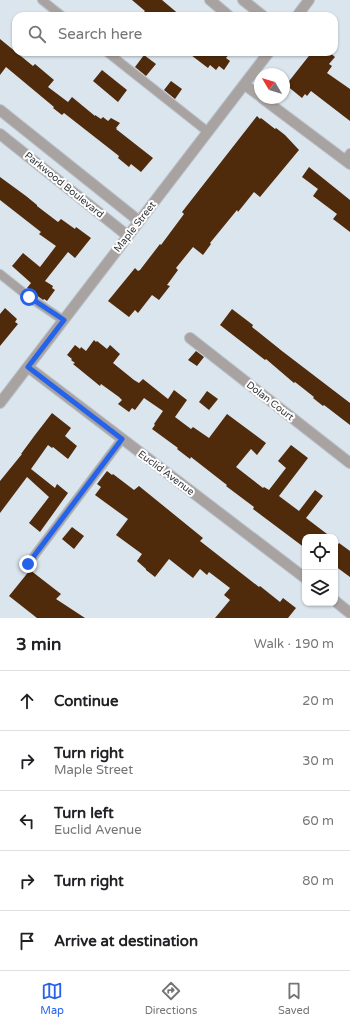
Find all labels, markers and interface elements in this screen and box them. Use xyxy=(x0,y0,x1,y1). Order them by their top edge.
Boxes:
search box xyxy=(12,12,338,56)
icon: search xyxy=(26,23,48,45)
text: Search here xyxy=(58,25,142,43)
north arrow xyxy=(254,68,290,104)
street label: Parkwood Boulevard xyxy=(22,149,106,221)
street label: Maple Street xyxy=(112,199,159,255)
route start xyxy=(20,288,38,306)
street label: Dolan Court xyxy=(244,379,296,423)
street label: Euclid Avenue xyxy=(135,448,197,498)
map controls xyxy=(302,534,338,606)
button: locate xyxy=(302,534,338,570)
route end xyxy=(19,555,37,573)
button: layers xyxy=(302,570,338,606)
text: 3 min xyxy=(16,634,61,655)
text: Walk · 190 m xyxy=(254,636,334,652)
icon: ahead xyxy=(16,690,38,712)
text: Continue xyxy=(54,692,118,710)
text: 20 m xyxy=(302,693,334,709)
text: Turn right xyxy=(54,744,124,762)
icon: right xyxy=(16,750,38,772)
text: 30 m xyxy=(302,753,334,769)
text: Maple Street xyxy=(54,762,133,778)
text: Turn left xyxy=(54,804,114,822)
icon: left xyxy=(16,810,38,832)
text: 60 m xyxy=(302,813,334,829)
text: Euclid Avenue xyxy=(54,822,142,838)
icon: right xyxy=(16,870,38,892)
text: Turn right xyxy=(54,872,124,890)
text: 80 m xyxy=(302,873,334,889)
icon: arrive xyxy=(16,930,38,952)
text: Arrive at destination xyxy=(54,932,198,950)
tab: Map xyxy=(40,980,64,1017)
tab: Directions xyxy=(145,980,197,1017)
tab: Saved xyxy=(278,980,310,1017)

